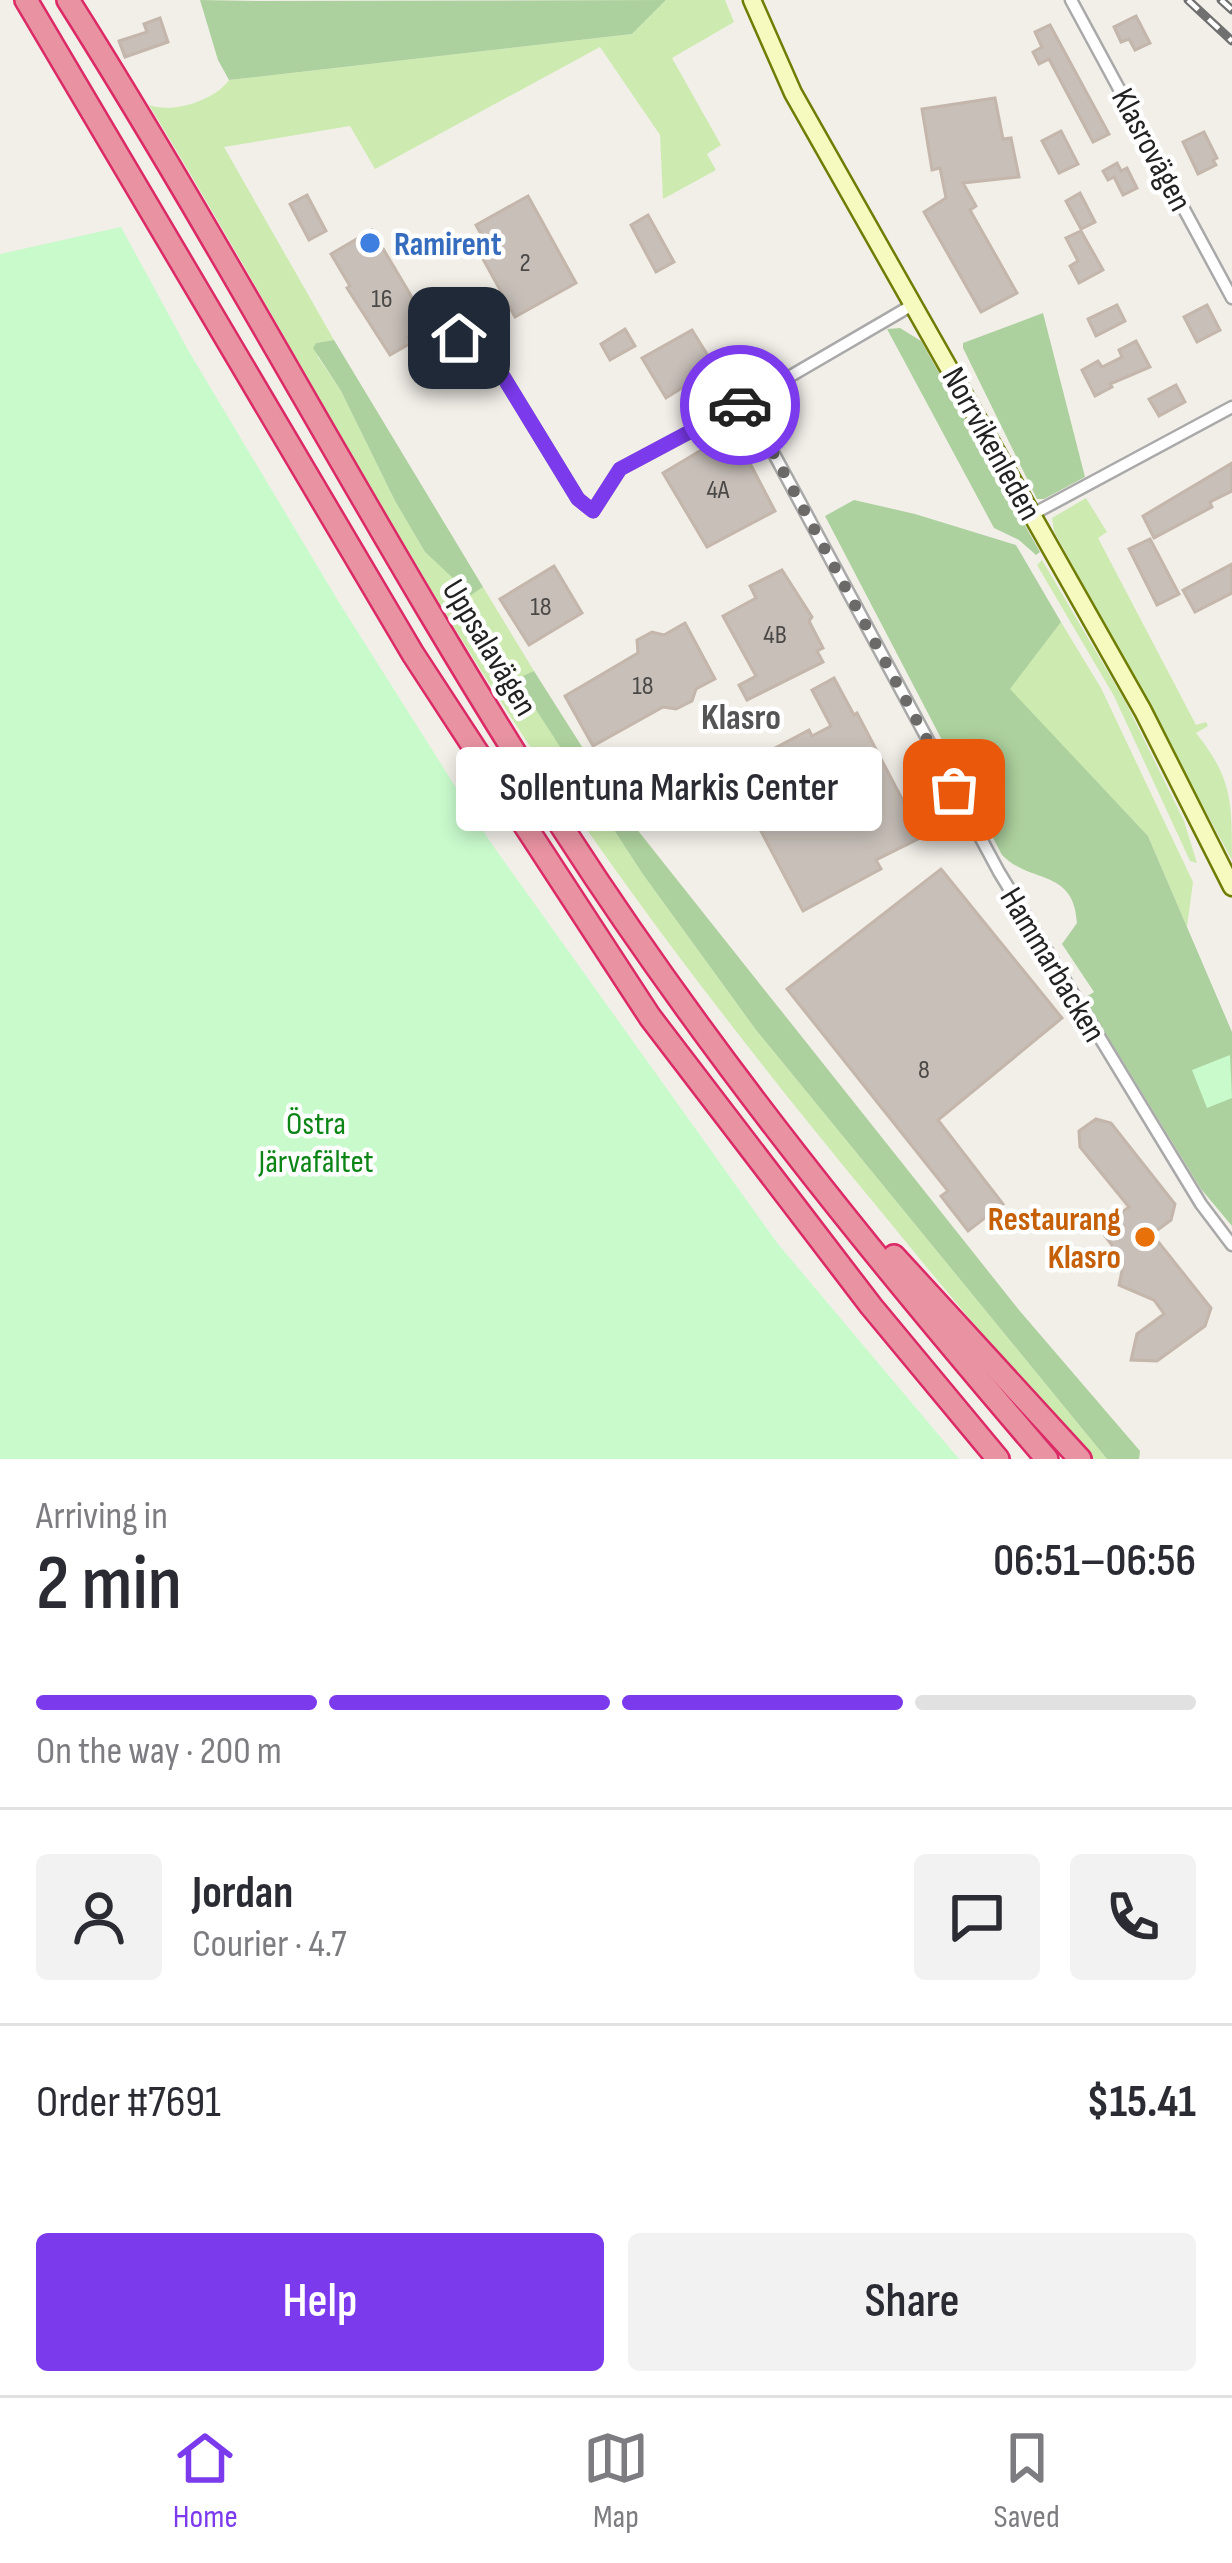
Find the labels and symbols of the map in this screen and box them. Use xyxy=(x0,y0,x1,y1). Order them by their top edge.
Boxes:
street label: Klasrovägen xyxy=(1102,82,1200,218)
place label: Ramirent xyxy=(394,225,502,265)
marker: Ramirent xyxy=(357,230,383,256)
house number: 2 xyxy=(519,247,531,279)
house number: 16 xyxy=(371,283,393,315)
pin xyxy=(408,287,510,389)
courier xyxy=(680,345,800,465)
street label: Norrvikenleden xyxy=(933,361,1050,527)
house number: 4A xyxy=(707,474,730,506)
street label: Uppsalavägen xyxy=(433,573,546,724)
house number: 18 xyxy=(530,591,552,623)
house number: 4B xyxy=(763,619,787,651)
house number: 18 xyxy=(632,670,654,702)
district label: Klasro xyxy=(701,697,781,740)
pin xyxy=(903,739,1005,841)
callout: Sollentuna Markis Center xyxy=(456,748,882,832)
street label: Hammarbacken xyxy=(991,881,1114,1050)
house number: 8 xyxy=(918,1054,930,1086)
park label: Östra Järvafältet xyxy=(257,1104,374,1182)
place label: Restaurang Klasro xyxy=(988,1200,1121,1278)
marker: Restaurang Klasro xyxy=(1132,1224,1158,1250)

